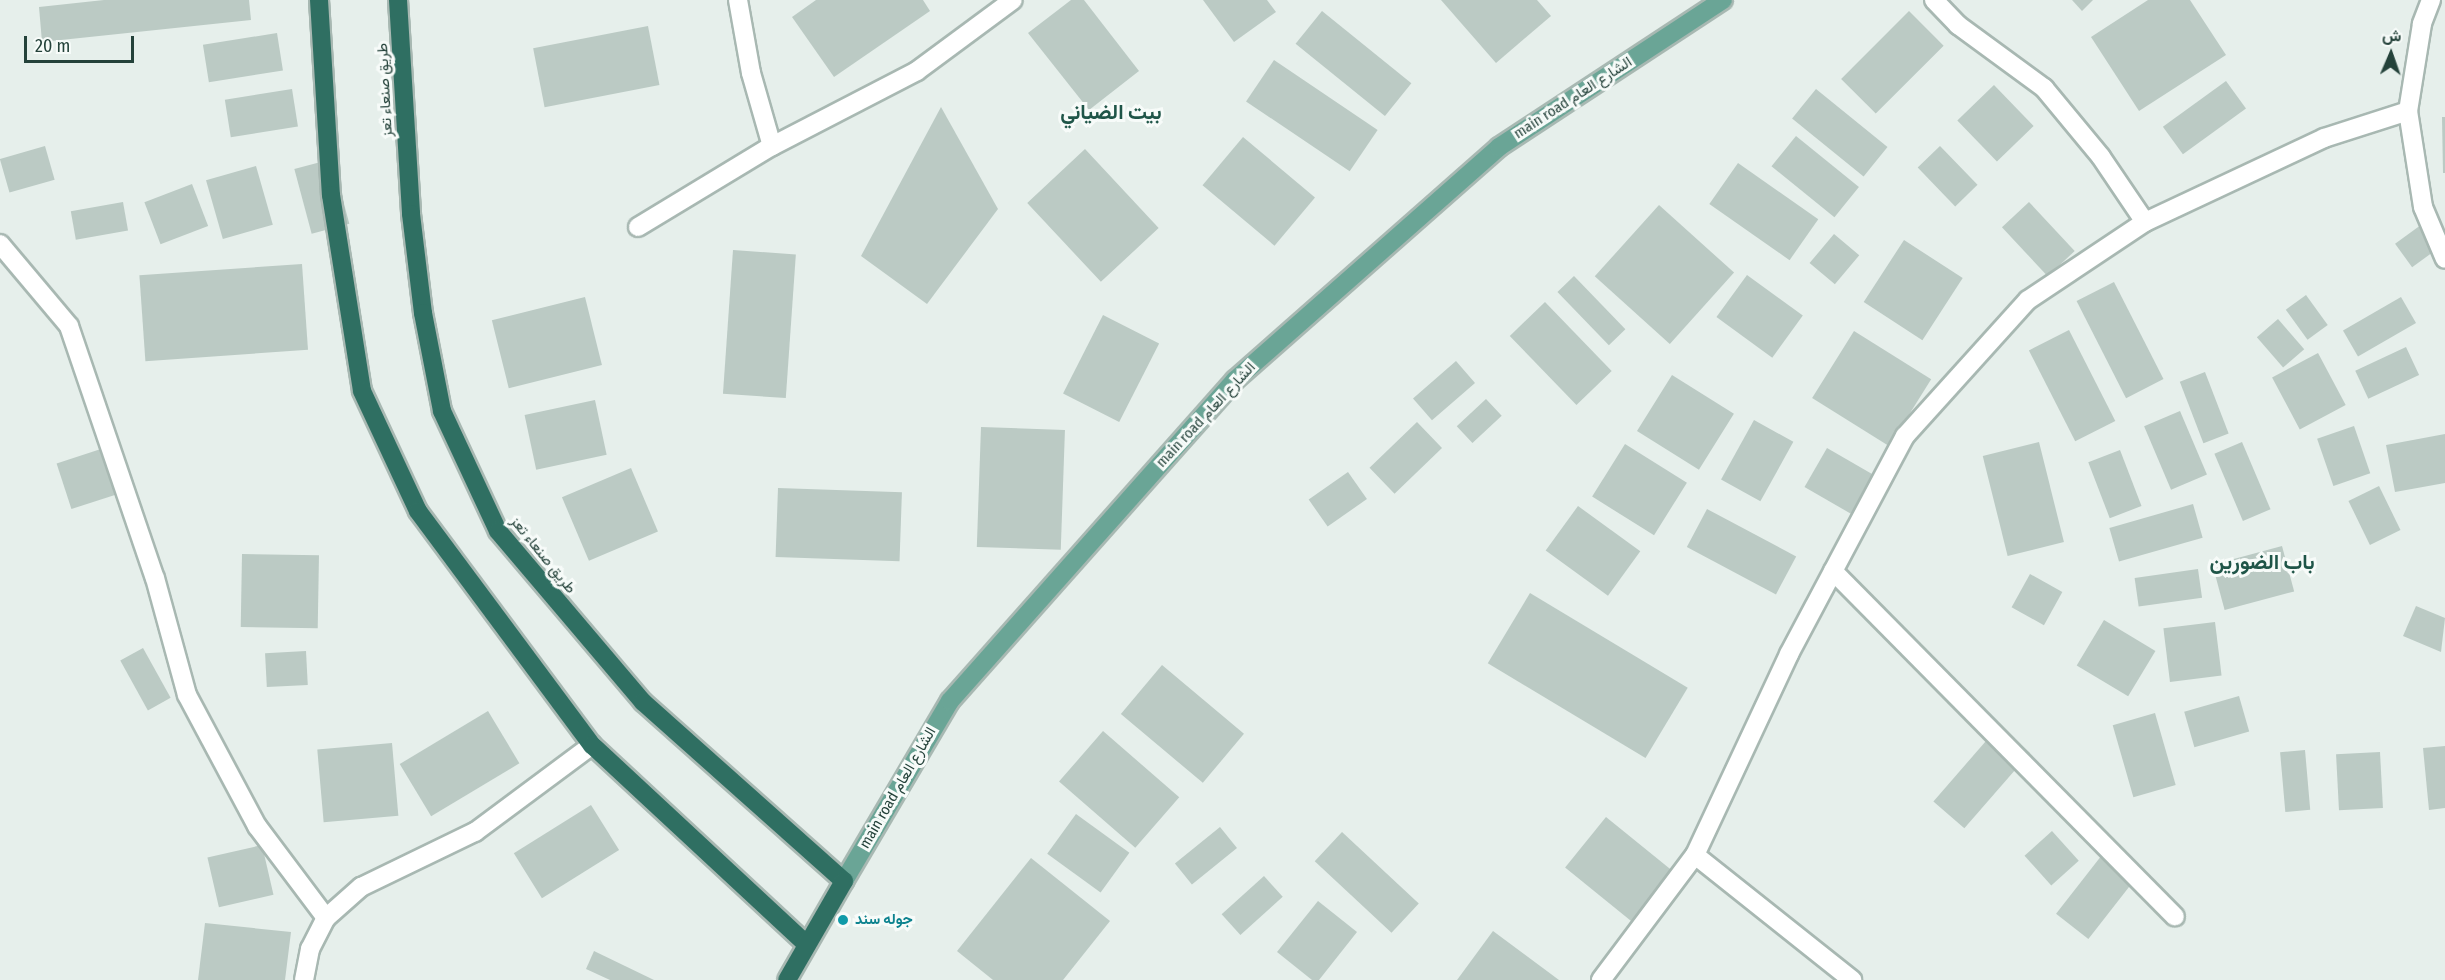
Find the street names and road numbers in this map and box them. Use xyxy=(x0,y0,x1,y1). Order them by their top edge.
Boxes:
street label: طريق صنعاء تعز xyxy=(374,43,396,137)
street label: main road الشارع العام xyxy=(1511,53,1635,143)
street label: main road الشارع العام xyxy=(1153,359,1259,471)
street label: طريق صنعاء تعز xyxy=(506,513,580,597)
street label: main road الشارع العام xyxy=(856,724,940,852)

